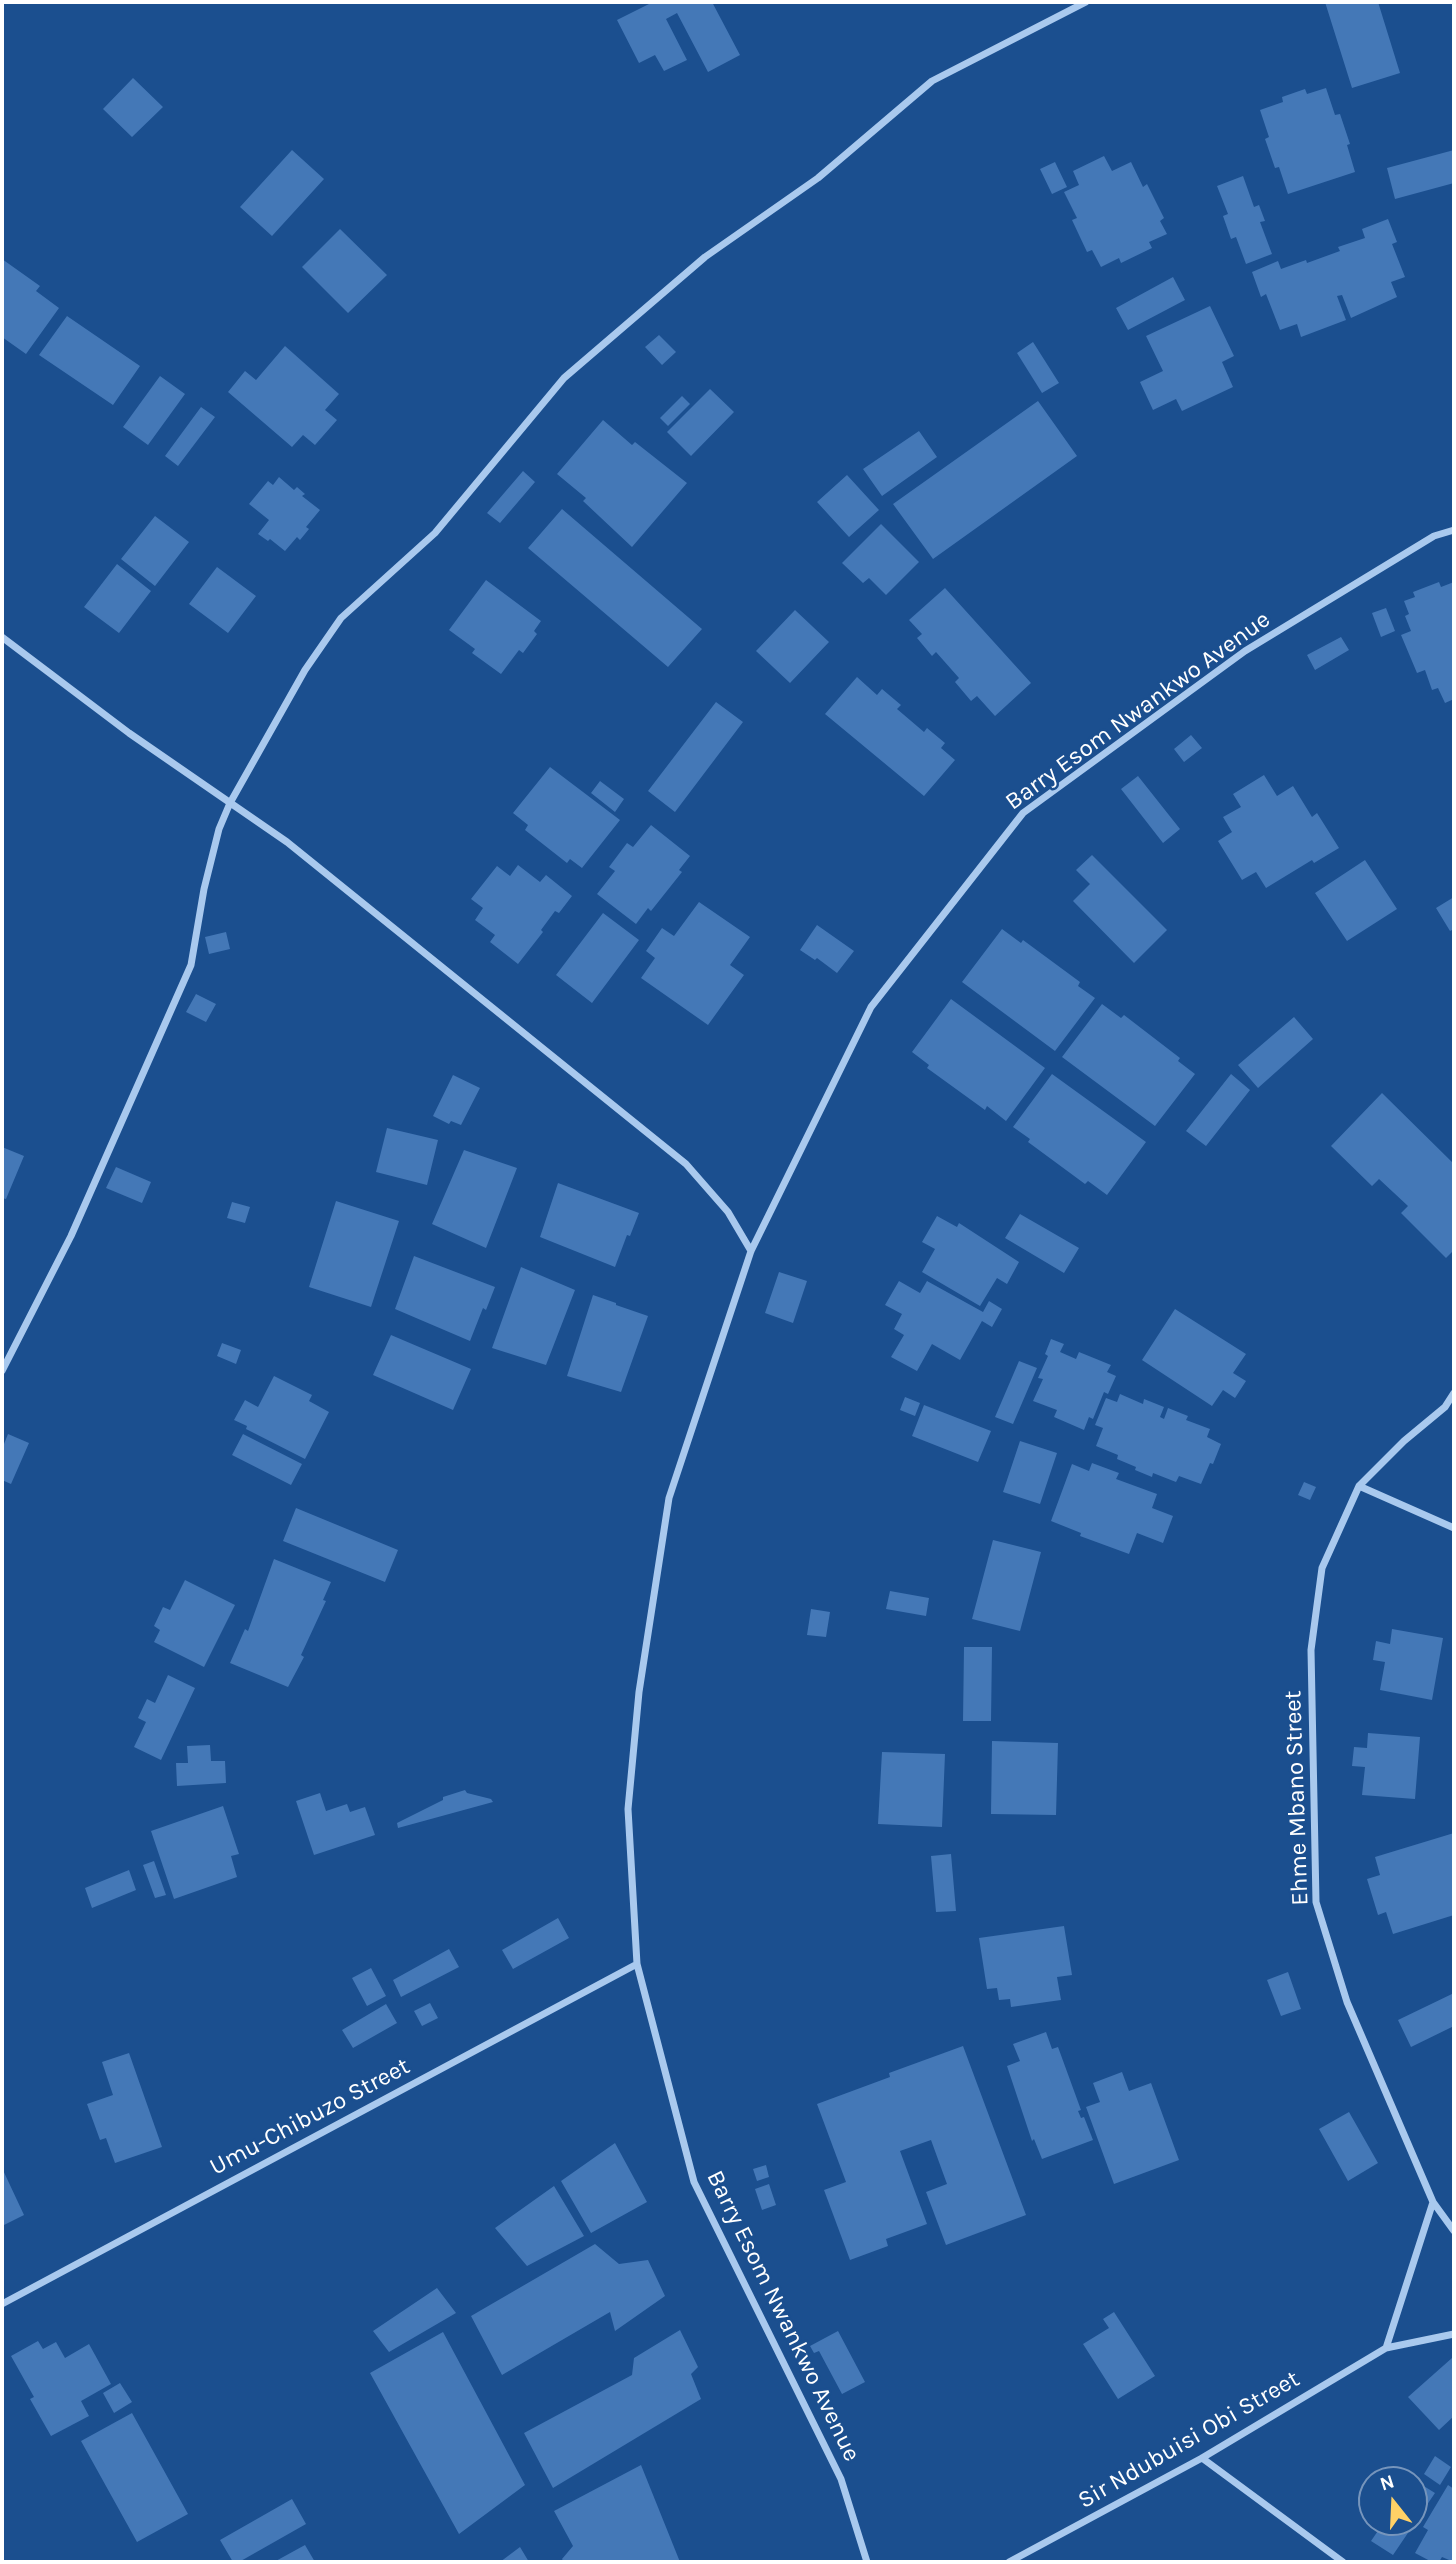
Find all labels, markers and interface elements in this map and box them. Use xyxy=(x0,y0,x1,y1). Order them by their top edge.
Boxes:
street label: Barry Esom Nwankwo Avenue xyxy=(1000,605,1276,817)
street label: Ehme Mbano Street xyxy=(1279,1690,1315,1906)
street label: Umu-Chibuzo Street xyxy=(205,2052,415,2182)
street label: Barry Esom Nwankwo Avenue xyxy=(700,2166,866,2466)
street label: Sir Ndubuisi Obi Street xyxy=(1073,2365,1305,2515)
north arrow xyxy=(1358,2466,1428,2536)
text: N xyxy=(1377,2470,1397,2495)

